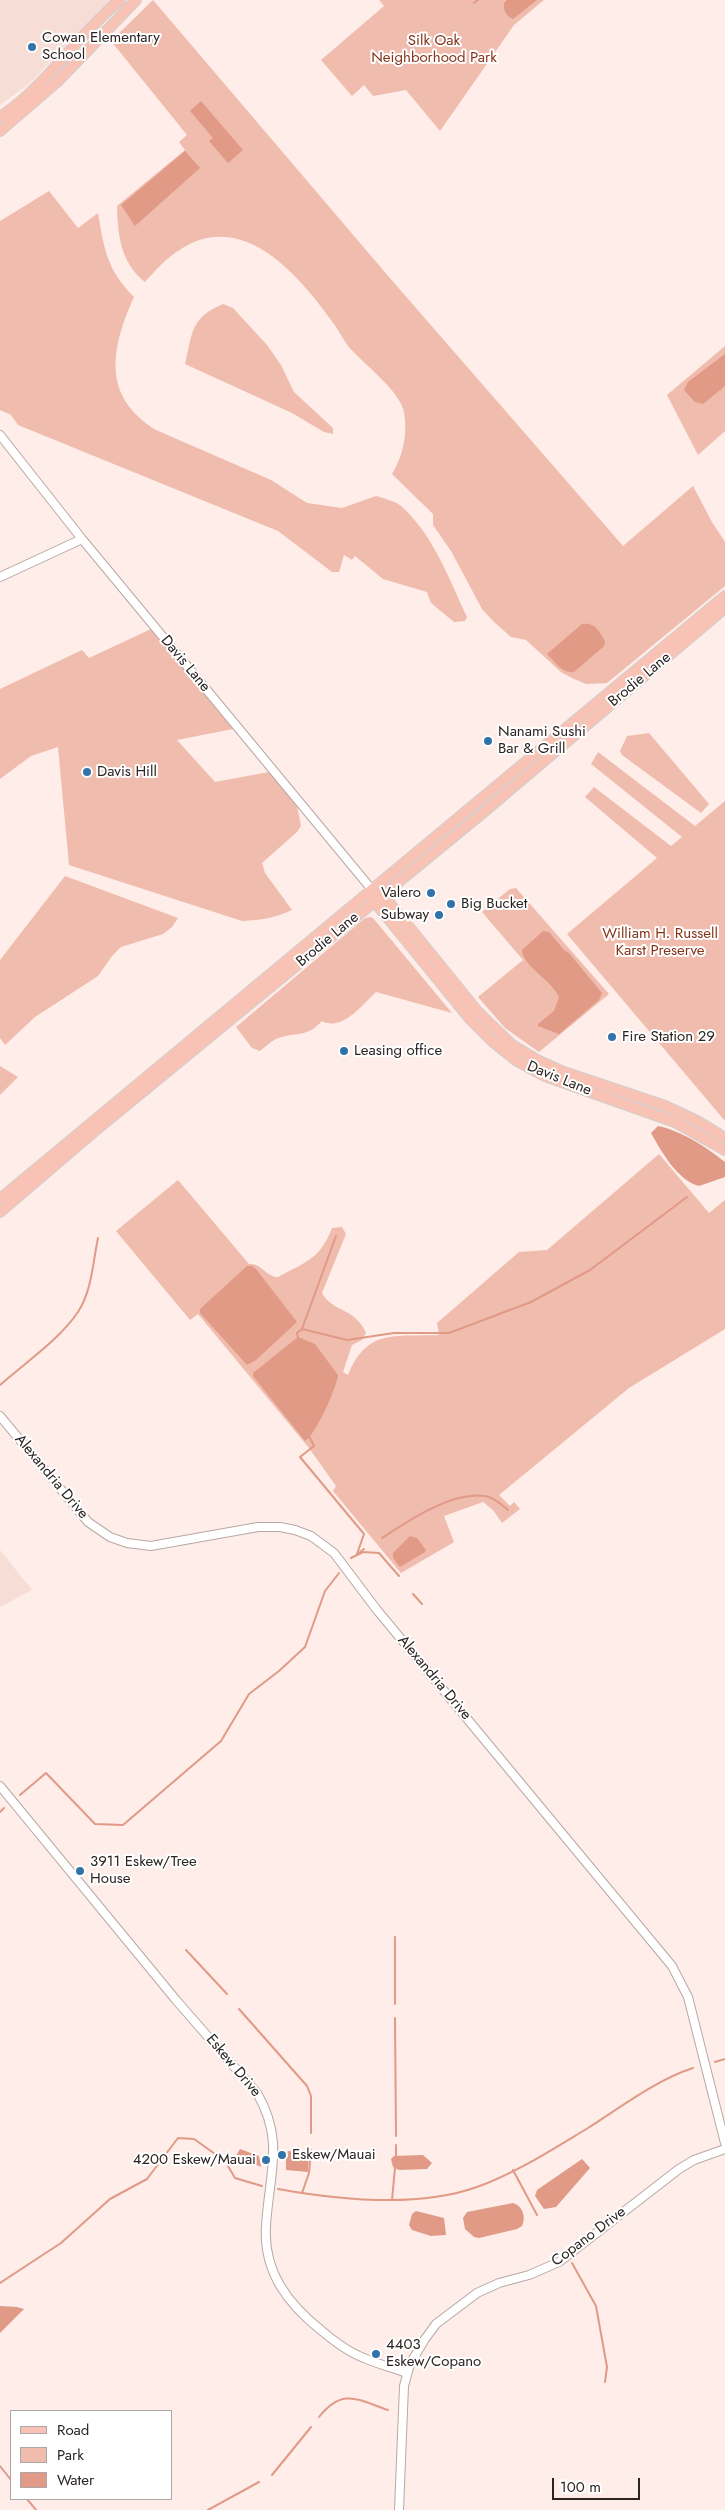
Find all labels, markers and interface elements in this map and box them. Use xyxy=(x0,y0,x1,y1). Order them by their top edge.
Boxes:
place label: Cowan Elementary School xyxy=(42,29,160,64)
park label: Silk Oak Neighborhood Park xyxy=(371,32,497,67)
marker: Cowan Elementary School xyxy=(26,41,38,53)
street label: Davis Lane xyxy=(156,632,214,696)
street label: Brodie Lane xyxy=(605,649,675,711)
place label: Nanami Sushi Bar & Grill xyxy=(498,723,586,758)
marker: Nanami Sushi Bar & Grill xyxy=(482,735,494,747)
place label: Davis Hill xyxy=(97,763,157,781)
marker: Davis Hill xyxy=(81,766,93,778)
place label: Valero xyxy=(381,884,421,902)
marker: Valero xyxy=(425,887,437,899)
place label: Big Bucket xyxy=(461,895,527,913)
marker: Big Bucket xyxy=(445,898,457,910)
place label: Subway xyxy=(381,906,429,924)
street label: Brodie Lane xyxy=(293,909,363,971)
marker: Subway xyxy=(433,909,445,921)
park label: William H. Russell Karst Preserve xyxy=(602,925,718,960)
place label: Fire Station 29 xyxy=(622,1028,715,1046)
marker: Fire Station 29 xyxy=(606,1031,618,1043)
place label: Leasing office xyxy=(354,1042,442,1060)
marker: Leasing office xyxy=(338,1045,350,1057)
street label: Davis Lane xyxy=(524,1058,594,1100)
street label: Alexandria Drive xyxy=(10,1431,92,1523)
street label: Alexandria Drive xyxy=(393,1632,475,1724)
place label: 3911 Eskew/Tree House xyxy=(90,1853,197,1888)
marker: 3911 Eskew/Tree House xyxy=(74,1865,86,1877)
street label: Eskew Drive xyxy=(202,2031,264,2101)
place label: Eskew/Mauai xyxy=(292,2146,376,2164)
marker: Eskew/Mauai xyxy=(276,2149,288,2161)
place label: 4200 Eskew/Mauai xyxy=(133,2151,256,2169)
marker: 4200 Eskew/Mauai xyxy=(260,2154,272,2166)
street label: Copano Drive xyxy=(548,2203,630,2271)
place label: 4403 Eskew/Copano xyxy=(386,2336,481,2371)
marker: 4403 Eskew/Copano xyxy=(370,2348,382,2360)
legend xyxy=(10,2410,172,2500)
text: Road xyxy=(57,2419,89,2441)
text: Park xyxy=(57,2444,84,2466)
scale bar xyxy=(555,2468,642,2500)
text: Water xyxy=(57,2469,94,2491)
text: 100 m xyxy=(560,2476,601,2498)

